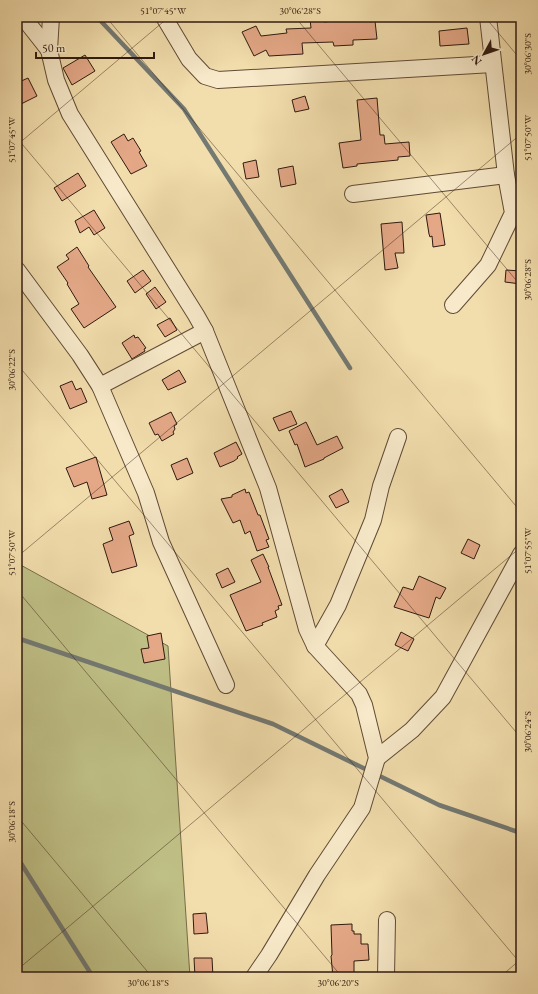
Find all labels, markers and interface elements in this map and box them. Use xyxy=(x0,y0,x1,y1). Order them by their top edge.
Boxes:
text: 51°07'45"W xyxy=(140,4,187,17)
text: 30°06'28"S xyxy=(279,4,321,17)
text: 30°06'30"S xyxy=(521,33,534,75)
scale bar xyxy=(36,34,154,60)
north arrow xyxy=(464,34,504,74)
text: 50 m xyxy=(42,40,66,56)
text: N xyxy=(468,52,485,68)
text: 51°07'50"W xyxy=(521,114,534,161)
text: 51°07'45"W xyxy=(5,116,18,163)
text: 30°06'28"S xyxy=(521,259,534,301)
text: 30°06'22"S xyxy=(5,349,18,391)
text: 51°07'55"W xyxy=(521,527,534,574)
text: 51°07'50"W xyxy=(5,529,18,576)
text: 30°06'24"S xyxy=(521,711,534,753)
text: 30°06'18"S xyxy=(5,801,18,843)
text: 30°06'18"S xyxy=(127,976,169,989)
text: 30°06'20"S xyxy=(317,976,359,989)

